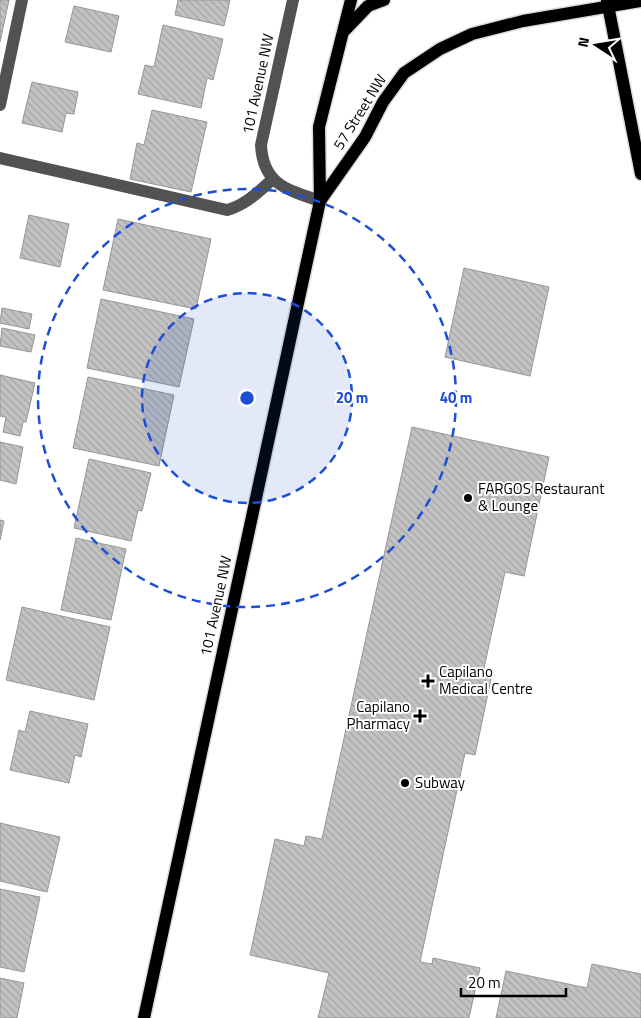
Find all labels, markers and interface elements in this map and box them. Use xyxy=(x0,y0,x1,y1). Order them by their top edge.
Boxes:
north arrow xyxy=(571,20,621,70)
street label: 101 Avenue NW xyxy=(236,32,279,136)
text: N xyxy=(572,35,594,49)
street label: 57 Street NW xyxy=(327,69,392,154)
text: 20 m xyxy=(336,386,368,409)
text: 40 m xyxy=(440,386,472,409)
centre of rings xyxy=(238,389,256,407)
place label: FARGOS Restaurant & Lounge xyxy=(478,477,605,517)
marker: FARGOS Restaurant & Lounge xyxy=(462,492,474,504)
street label: 101 Avenue NW xyxy=(194,554,237,658)
place label: Capilano Medical Centre xyxy=(439,660,533,700)
marker: Capilano Medical Centre xyxy=(421,674,435,688)
place label: Capilano Pharmacy xyxy=(347,695,410,735)
marker: Capilano Pharmacy xyxy=(414,710,426,722)
place label: Subway xyxy=(415,771,465,794)
marker: Subway xyxy=(399,777,411,789)
scale bar xyxy=(461,966,566,998)
text: 20 m xyxy=(468,971,501,994)

